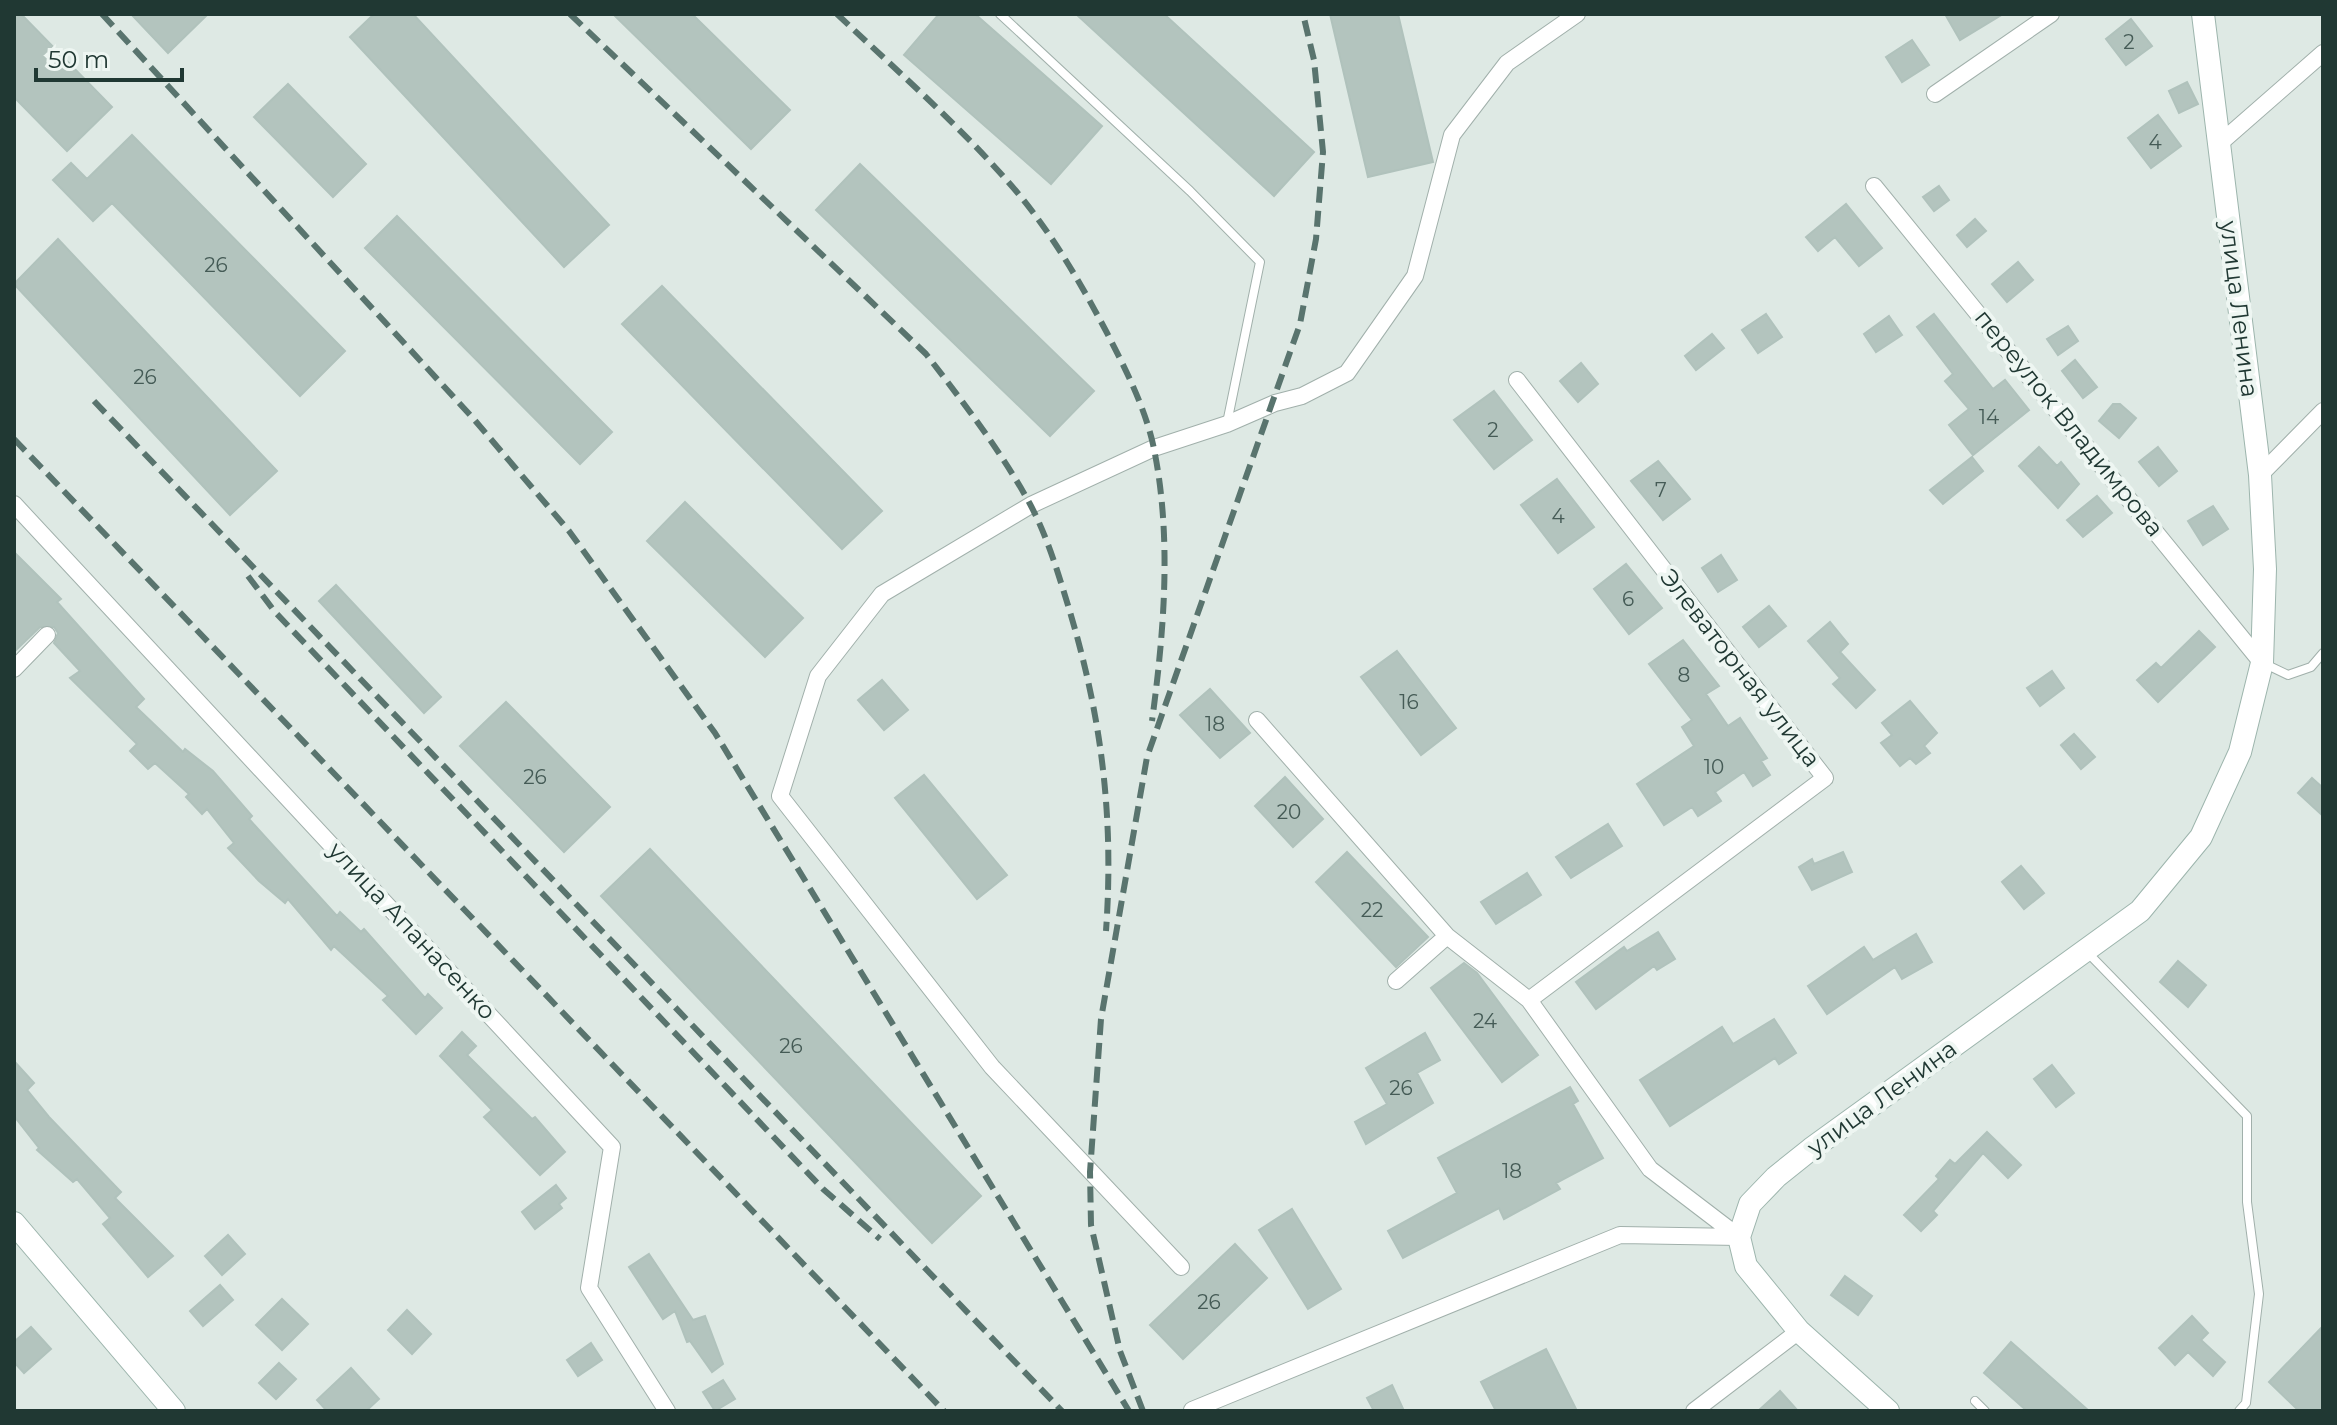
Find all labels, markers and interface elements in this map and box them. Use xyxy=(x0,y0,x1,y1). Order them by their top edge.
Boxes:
house number: 2 xyxy=(2123,30,2135,54)
scale bar xyxy=(36,32,182,82)
text: 50 m xyxy=(48,45,109,74)
house number: 4 xyxy=(2148,130,2162,154)
street label: улица Ленина xyxy=(2214,218,2265,399)
house number: 26 xyxy=(204,253,228,277)
street label: переулок Владимрова xyxy=(1969,303,2170,542)
house number: 26 xyxy=(133,365,157,389)
house number: 14 xyxy=(1979,405,1999,429)
house number: 2 xyxy=(1487,418,1499,442)
house number: 7 xyxy=(1655,478,1667,502)
house number: 4 xyxy=(1551,504,1565,528)
street label: Элеваторная улица xyxy=(1654,563,1827,773)
house number: 6 xyxy=(1622,587,1634,611)
house number: 8 xyxy=(1678,663,1690,687)
house number: 16 xyxy=(1399,690,1419,714)
house number: 18 xyxy=(1205,712,1225,736)
house number: 10 xyxy=(1704,755,1724,779)
house number: 26 xyxy=(523,765,547,789)
house number: 20 xyxy=(1277,800,1301,824)
street label: улица Апанасенко xyxy=(322,835,502,1026)
house number: 22 xyxy=(1361,898,1383,922)
house number: 24 xyxy=(1473,1009,1497,1033)
house number: 26 xyxy=(779,1034,803,1058)
street label: улица Ленина xyxy=(1800,1034,1962,1162)
house number: 26 xyxy=(1389,1076,1413,1100)
house number: 18 xyxy=(1502,1159,1522,1183)
house number: 26 xyxy=(1197,1290,1221,1314)

